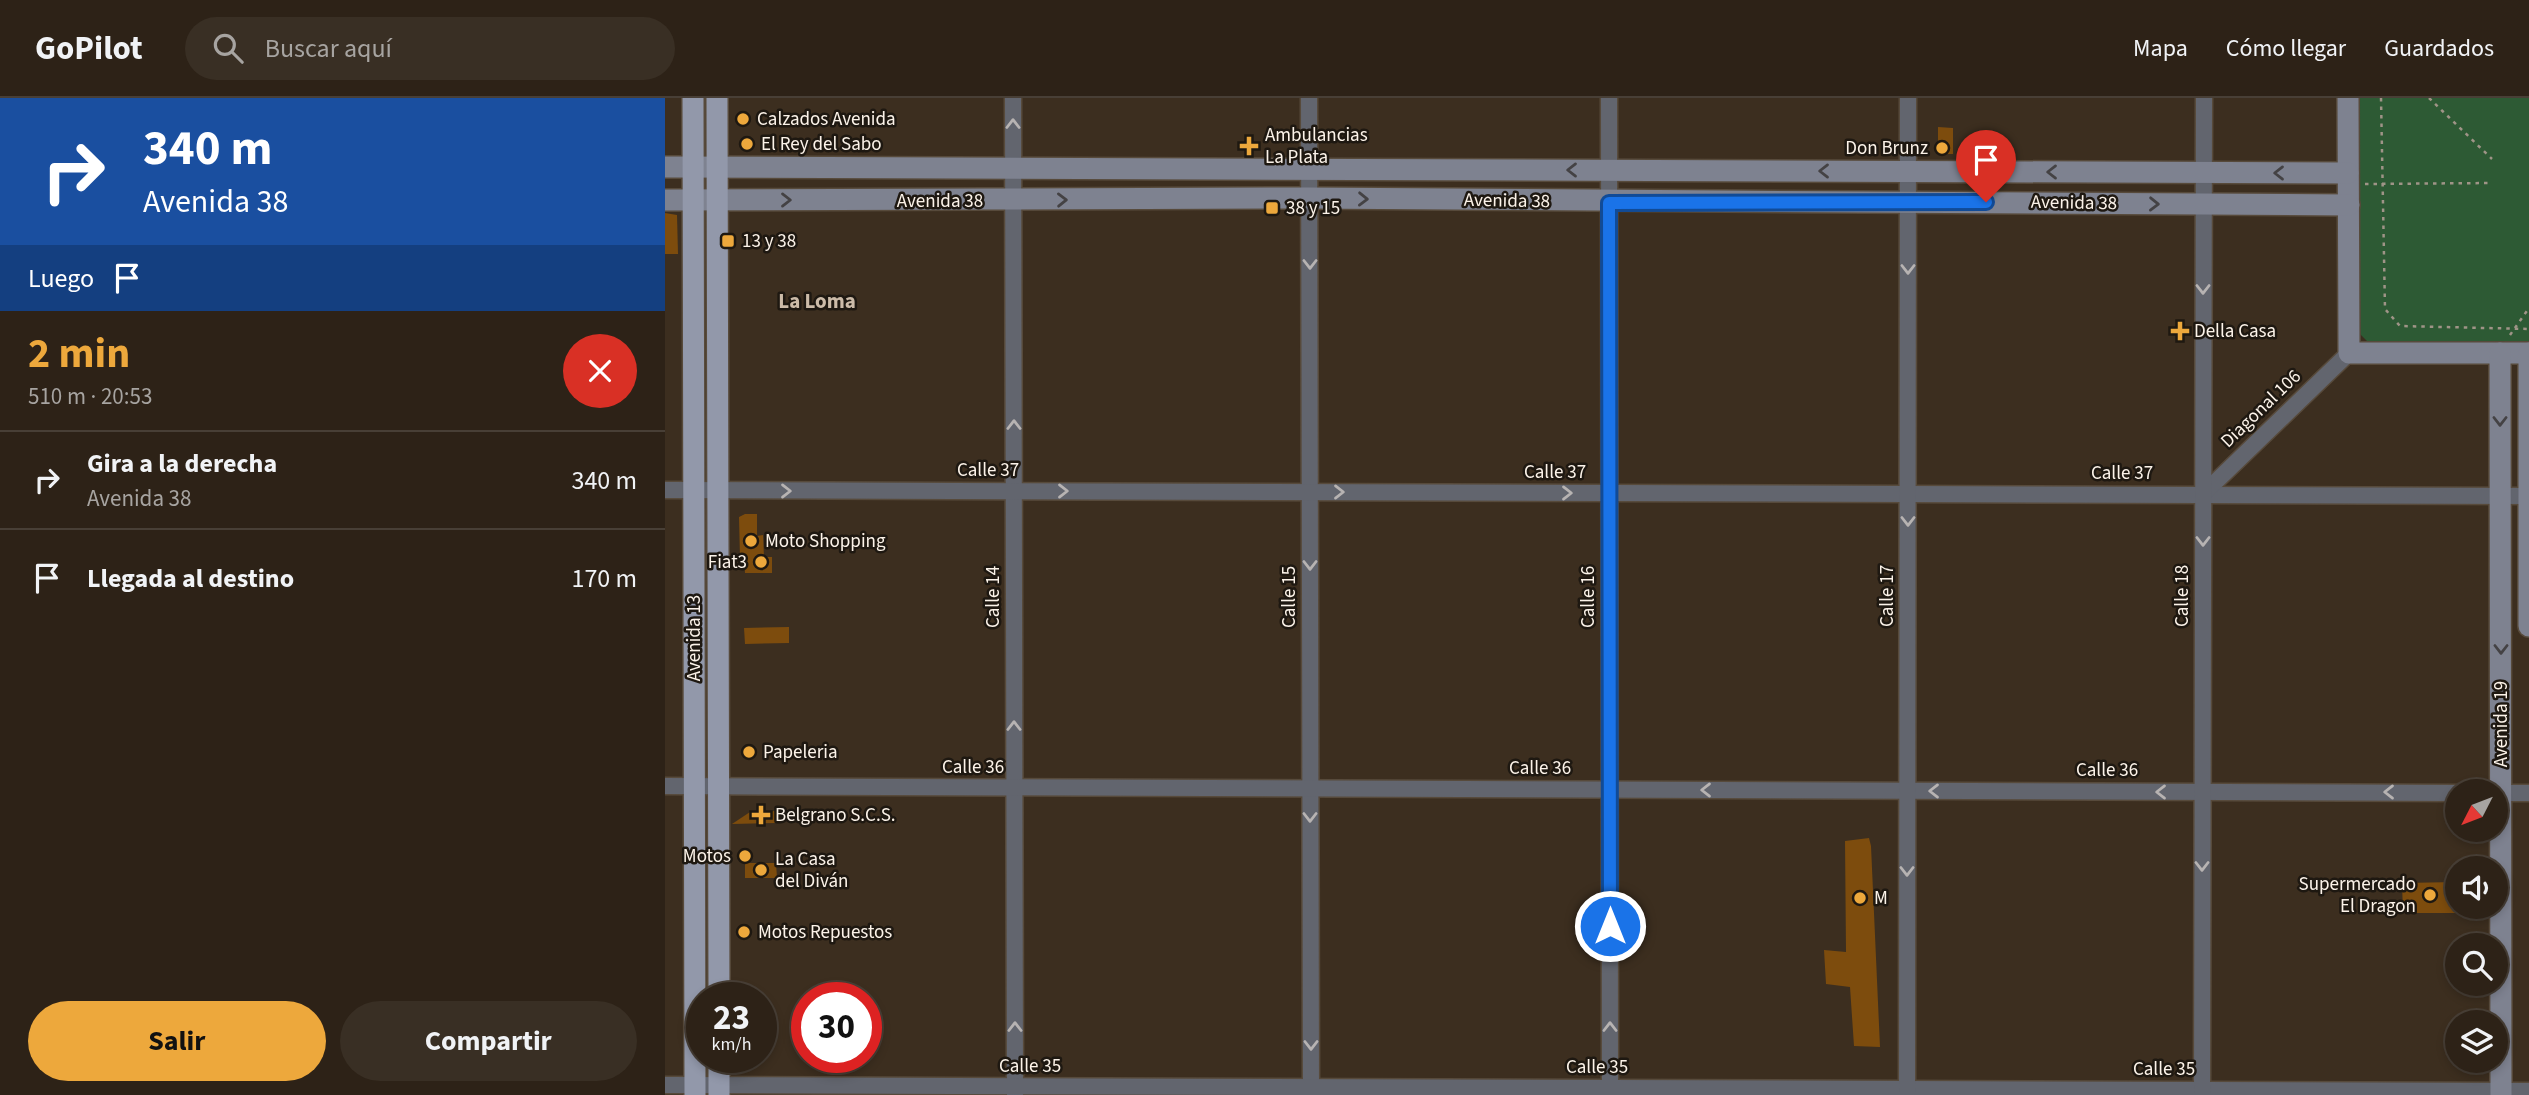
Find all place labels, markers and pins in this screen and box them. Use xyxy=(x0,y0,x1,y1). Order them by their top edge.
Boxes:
place label: Calzados Avenida xyxy=(757,106,896,133)
marker: Calzados Avenida xyxy=(735,111,751,127)
place label: Ambulancias La Plata xyxy=(1265,122,1368,171)
pin xyxy=(1956,130,2016,202)
place label: El Rey del Sabo xyxy=(761,131,882,158)
place label: Don Brunz xyxy=(1845,135,1928,162)
marker: El Rey del Sabo xyxy=(739,136,755,152)
marker: Ambulancias La Plata xyxy=(1239,136,1259,156)
marker: Don Brunz xyxy=(1934,140,1950,156)
place label: 38 y 15 xyxy=(1286,195,1340,222)
marker: 38 y 15 xyxy=(1264,200,1280,216)
place label: 13 y 38 xyxy=(742,228,796,255)
marker: 13 y 38 xyxy=(720,233,736,249)
place label: Della Casa xyxy=(2194,318,2276,345)
marker: Della Casa xyxy=(2172,323,2188,339)
place label: Moto Shopping xyxy=(765,528,886,555)
marker: Moto Shopping xyxy=(743,533,759,549)
place label: Fiat3 xyxy=(708,549,747,576)
marker: Fiat3 xyxy=(753,554,769,570)
place label: Papeleria xyxy=(763,739,838,766)
marker: Papeleria xyxy=(741,744,757,760)
place label: Belgrano S.C.S. xyxy=(775,802,896,829)
marker: Belgrano S.C.S. xyxy=(753,807,769,823)
place label: Motos xyxy=(683,843,731,870)
place label: La Casa del Diván xyxy=(775,846,848,895)
marker: Motos xyxy=(737,848,753,864)
marker: La Casa del Diván xyxy=(753,862,769,878)
place label: Supermercado El Dragon xyxy=(2298,871,2416,920)
place label: M xyxy=(1874,885,1888,912)
marker: Supermercado El Dragon xyxy=(2422,887,2438,903)
marker: M xyxy=(1852,890,1868,906)
place label: Motos Repuestos xyxy=(758,919,892,946)
marker: Motos Repuestos xyxy=(736,924,752,940)

